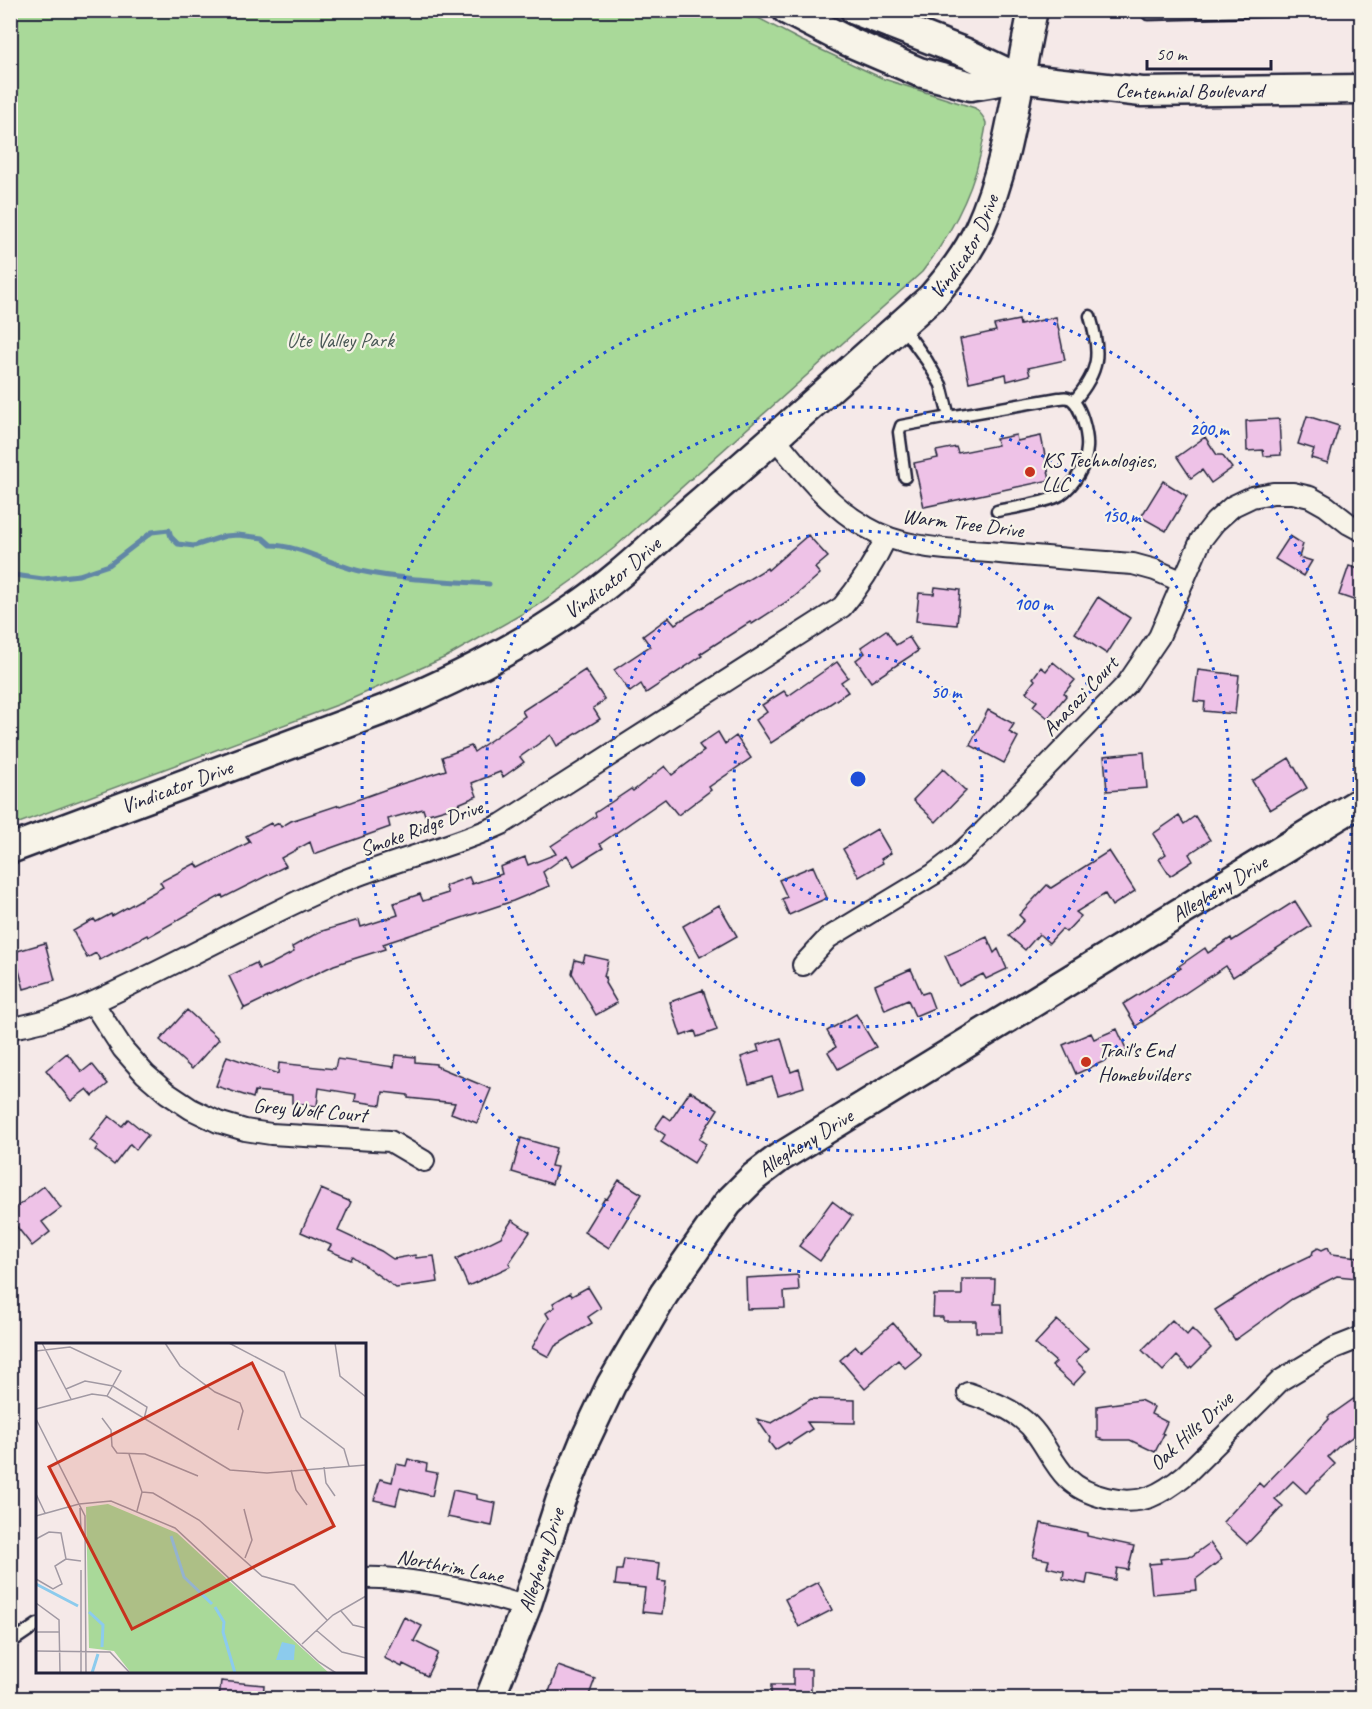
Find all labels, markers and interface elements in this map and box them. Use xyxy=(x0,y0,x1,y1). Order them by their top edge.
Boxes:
scale bar xyxy=(1147,33,1272,71)
text: 50 m xyxy=(1156,43,1189,65)
street label: Centennial Boulevard xyxy=(1114,76,1267,105)
street label: Vindicator Drive xyxy=(923,190,1005,304)
park label: Ute Valley Park xyxy=(286,327,395,353)
text: 200 m xyxy=(1190,418,1230,440)
place label: KS Technologies, LLC xyxy=(1042,447,1157,497)
marker: KS Technologies, LLC xyxy=(1023,465,1037,479)
street label: Warm Tree Drive xyxy=(901,503,1026,543)
text: 150 m xyxy=(1102,505,1142,527)
street label: Vindicator Drive xyxy=(559,530,667,624)
text: 100 m xyxy=(1014,593,1054,615)
street label: Anasazi Court xyxy=(1036,649,1125,741)
text: 50 m xyxy=(931,681,963,703)
street label: Vindicator Drive xyxy=(118,754,237,819)
centre of rings xyxy=(848,769,868,789)
street label: Smoke Ridge Drive xyxy=(356,793,487,862)
street label: Allegheny Drive xyxy=(1167,848,1274,928)
place label: Trail's End Homebuilders xyxy=(1098,1037,1192,1087)
marker: Trail's End Homebuilders xyxy=(1079,1055,1093,1069)
street label: Grey Wolf Court xyxy=(252,1092,371,1128)
street label: Allegheny Drive xyxy=(752,1102,860,1183)
inset map xyxy=(36,1343,366,1673)
street label: Oak Hills Drive xyxy=(1144,1385,1239,1476)
street label: Allegheny Drive xyxy=(512,1503,571,1616)
street label: Northrim Lane xyxy=(395,1543,507,1589)

